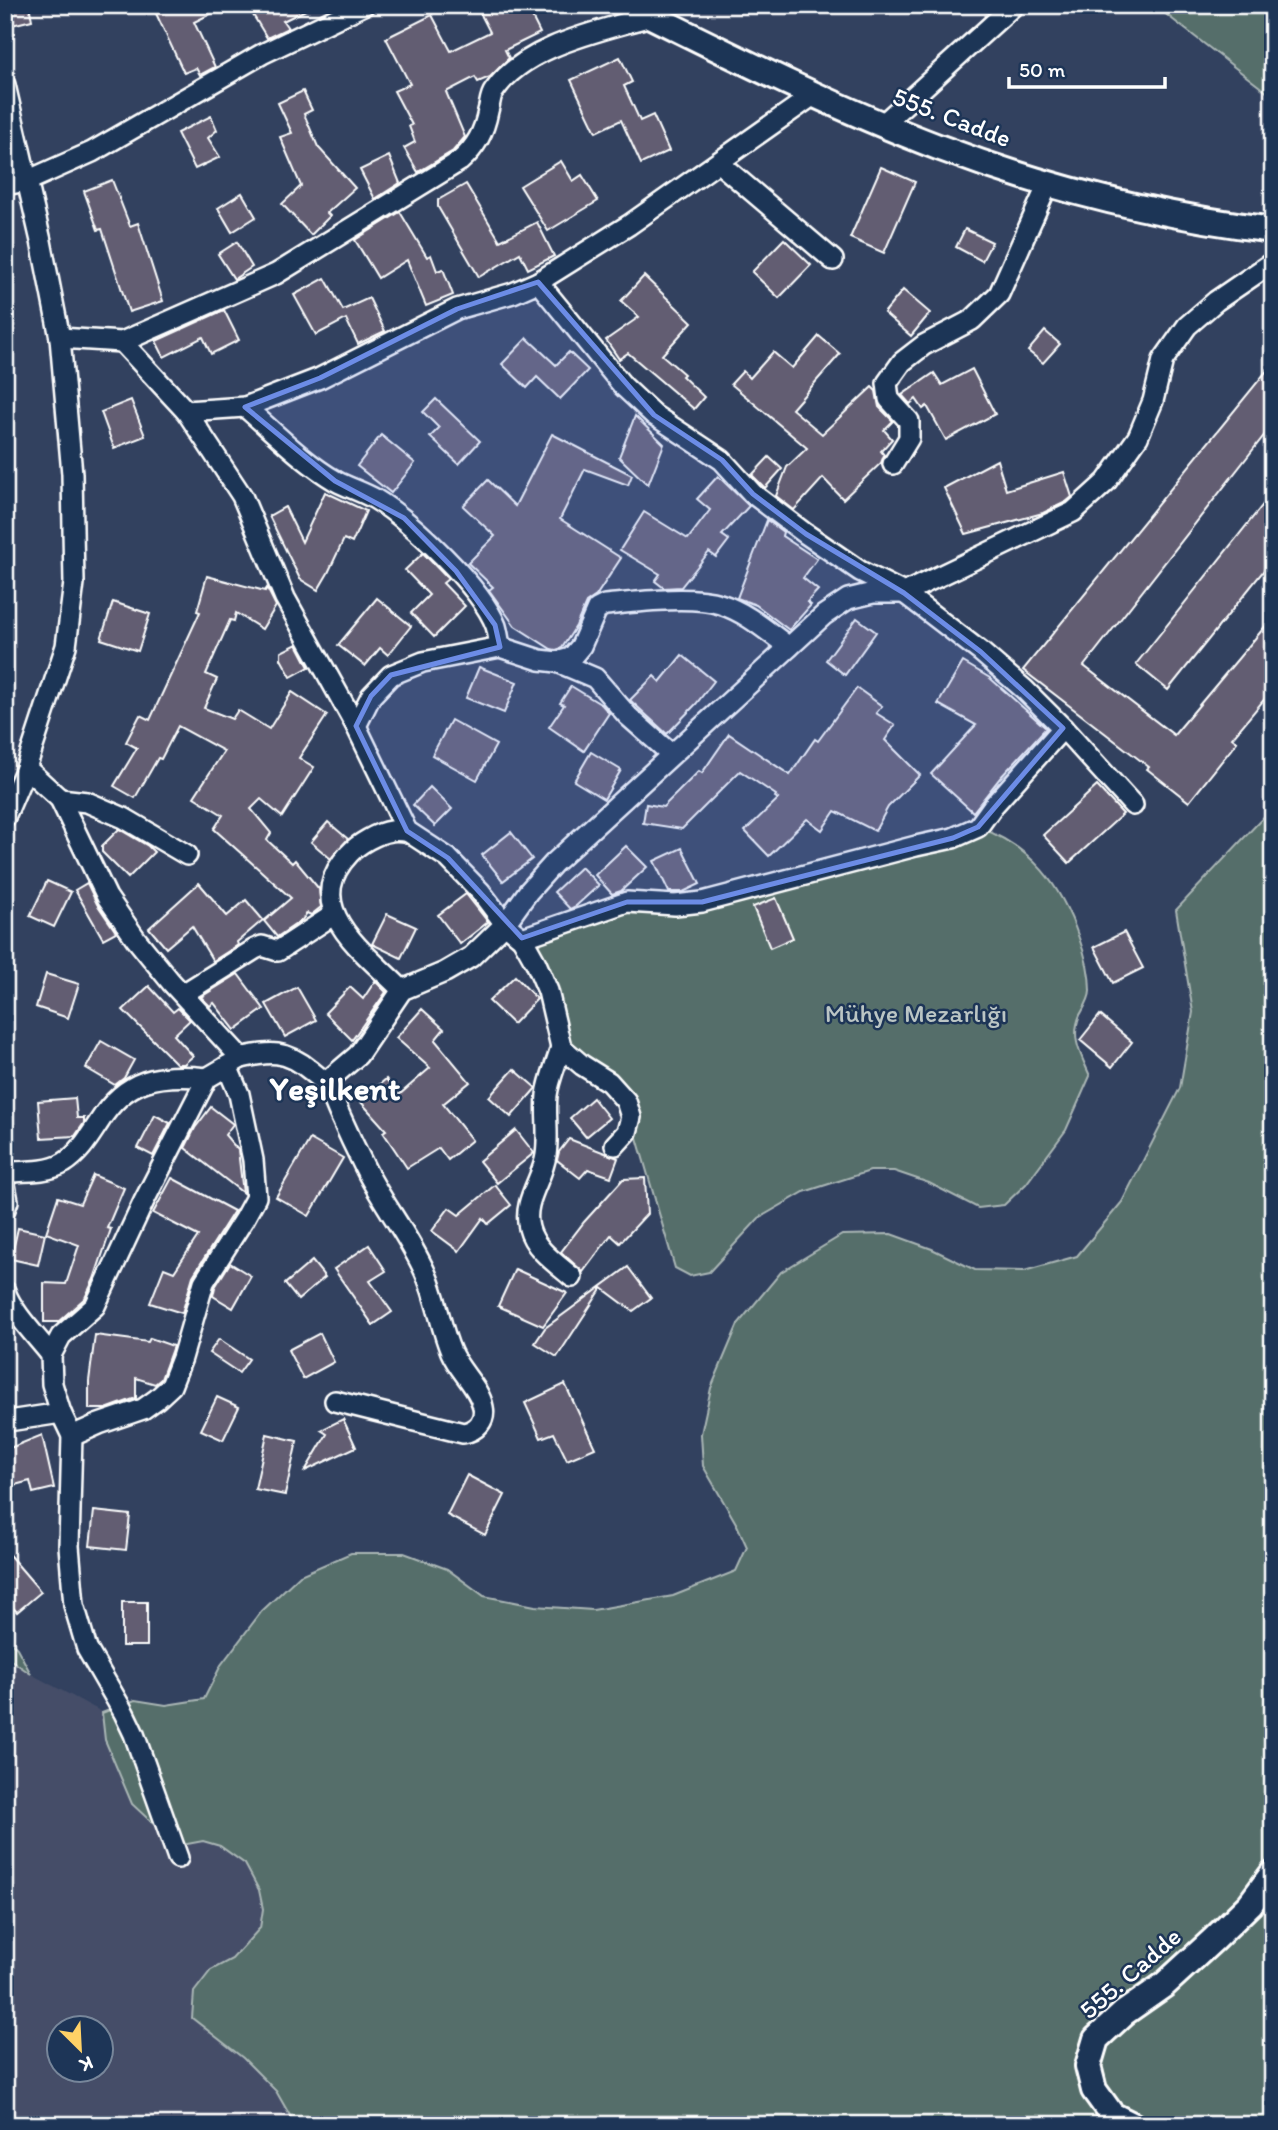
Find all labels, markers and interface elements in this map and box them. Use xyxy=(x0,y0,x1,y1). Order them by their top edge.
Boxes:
scale bar xyxy=(1009,46,1164,90)
text: 50 m xyxy=(1019,57,1066,82)
street label: 555. Cadde xyxy=(888,80,1016,154)
park label: Mühye Mezarlığı xyxy=(825,997,1007,1029)
district label: Yeşilkent xyxy=(269,1069,400,1108)
street label: 555. Cadde xyxy=(1073,1920,1187,2026)
north arrow xyxy=(46,2014,116,2084)
text: K xyxy=(76,2051,97,2077)

